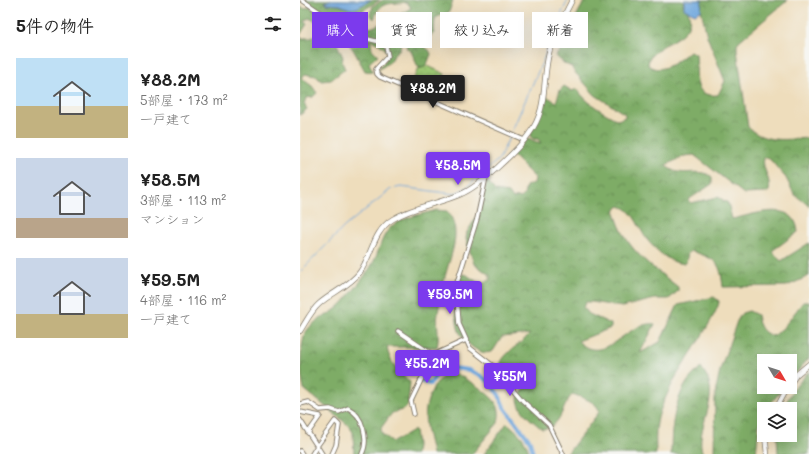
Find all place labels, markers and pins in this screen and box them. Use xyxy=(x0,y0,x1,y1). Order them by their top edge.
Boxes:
pin: ¥88.2M xyxy=(400,75,466,109)
pin: ¥58.5M xyxy=(425,152,491,186)
pin: ¥59.5M xyxy=(417,281,483,315)
pin: ¥55.2M xyxy=(394,350,460,384)
pin: ¥55M xyxy=(486,363,534,397)

